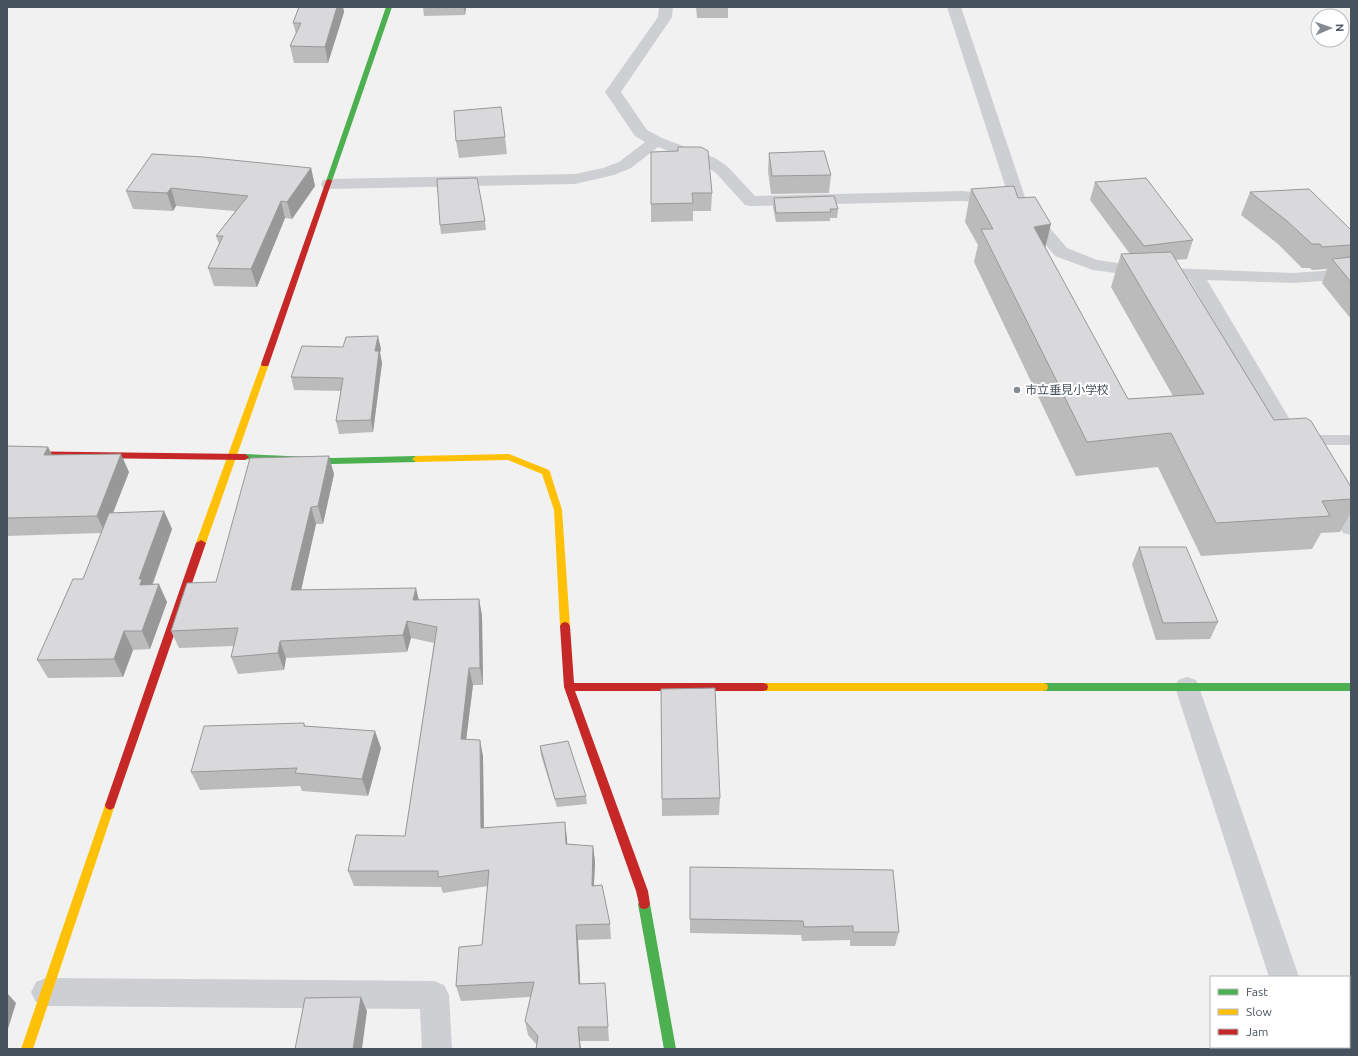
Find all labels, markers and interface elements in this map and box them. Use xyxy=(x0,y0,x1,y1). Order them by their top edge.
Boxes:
north arrow xyxy=(1310,8,1350,48)
text: N xyxy=(1334,23,1346,32)
place label: 市立垂見小学校 xyxy=(1025,383,1109,396)
marker: 市立垂見小学校 xyxy=(1012,385,1022,395)
legend xyxy=(1210,976,1350,1048)
text: Fast xyxy=(1246,985,1268,998)
text: Slow xyxy=(1246,1005,1272,1018)
text: Jam xyxy=(1246,1025,1268,1038)

